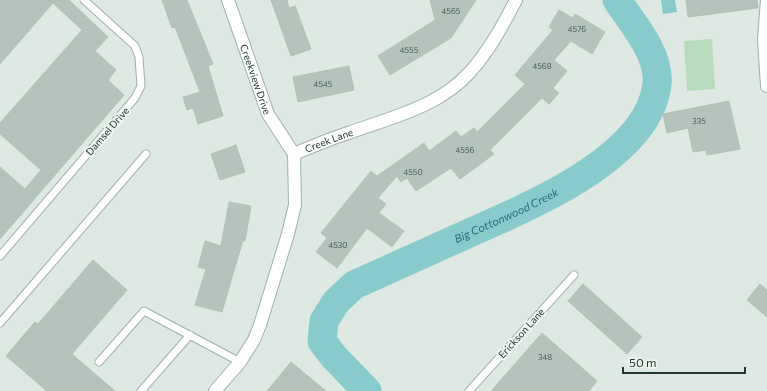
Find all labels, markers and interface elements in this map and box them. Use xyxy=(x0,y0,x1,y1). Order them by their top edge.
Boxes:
house number: 4565 xyxy=(442,6,461,16)
house number: 4576 xyxy=(568,24,586,34)
street label: Creekview Drive xyxy=(238,43,274,116)
house number: 4555 xyxy=(400,45,419,55)
house number: 4568 xyxy=(532,61,552,71)
house number: 4545 xyxy=(314,79,333,89)
street label: Damsel Drive xyxy=(83,105,131,157)
house number: 335 xyxy=(692,116,706,126)
street label: Creek Lane xyxy=(303,126,354,155)
house number: 4556 xyxy=(456,145,475,155)
house number: 4550 xyxy=(403,167,423,177)
water label: Big Cottonwood Creek xyxy=(452,185,561,245)
house number: 4530 xyxy=(328,240,348,250)
street label: Erickson Lane xyxy=(495,306,547,360)
scale bar xyxy=(623,349,745,375)
house number: 348 xyxy=(538,352,552,362)
text: 50 m xyxy=(629,355,657,369)

